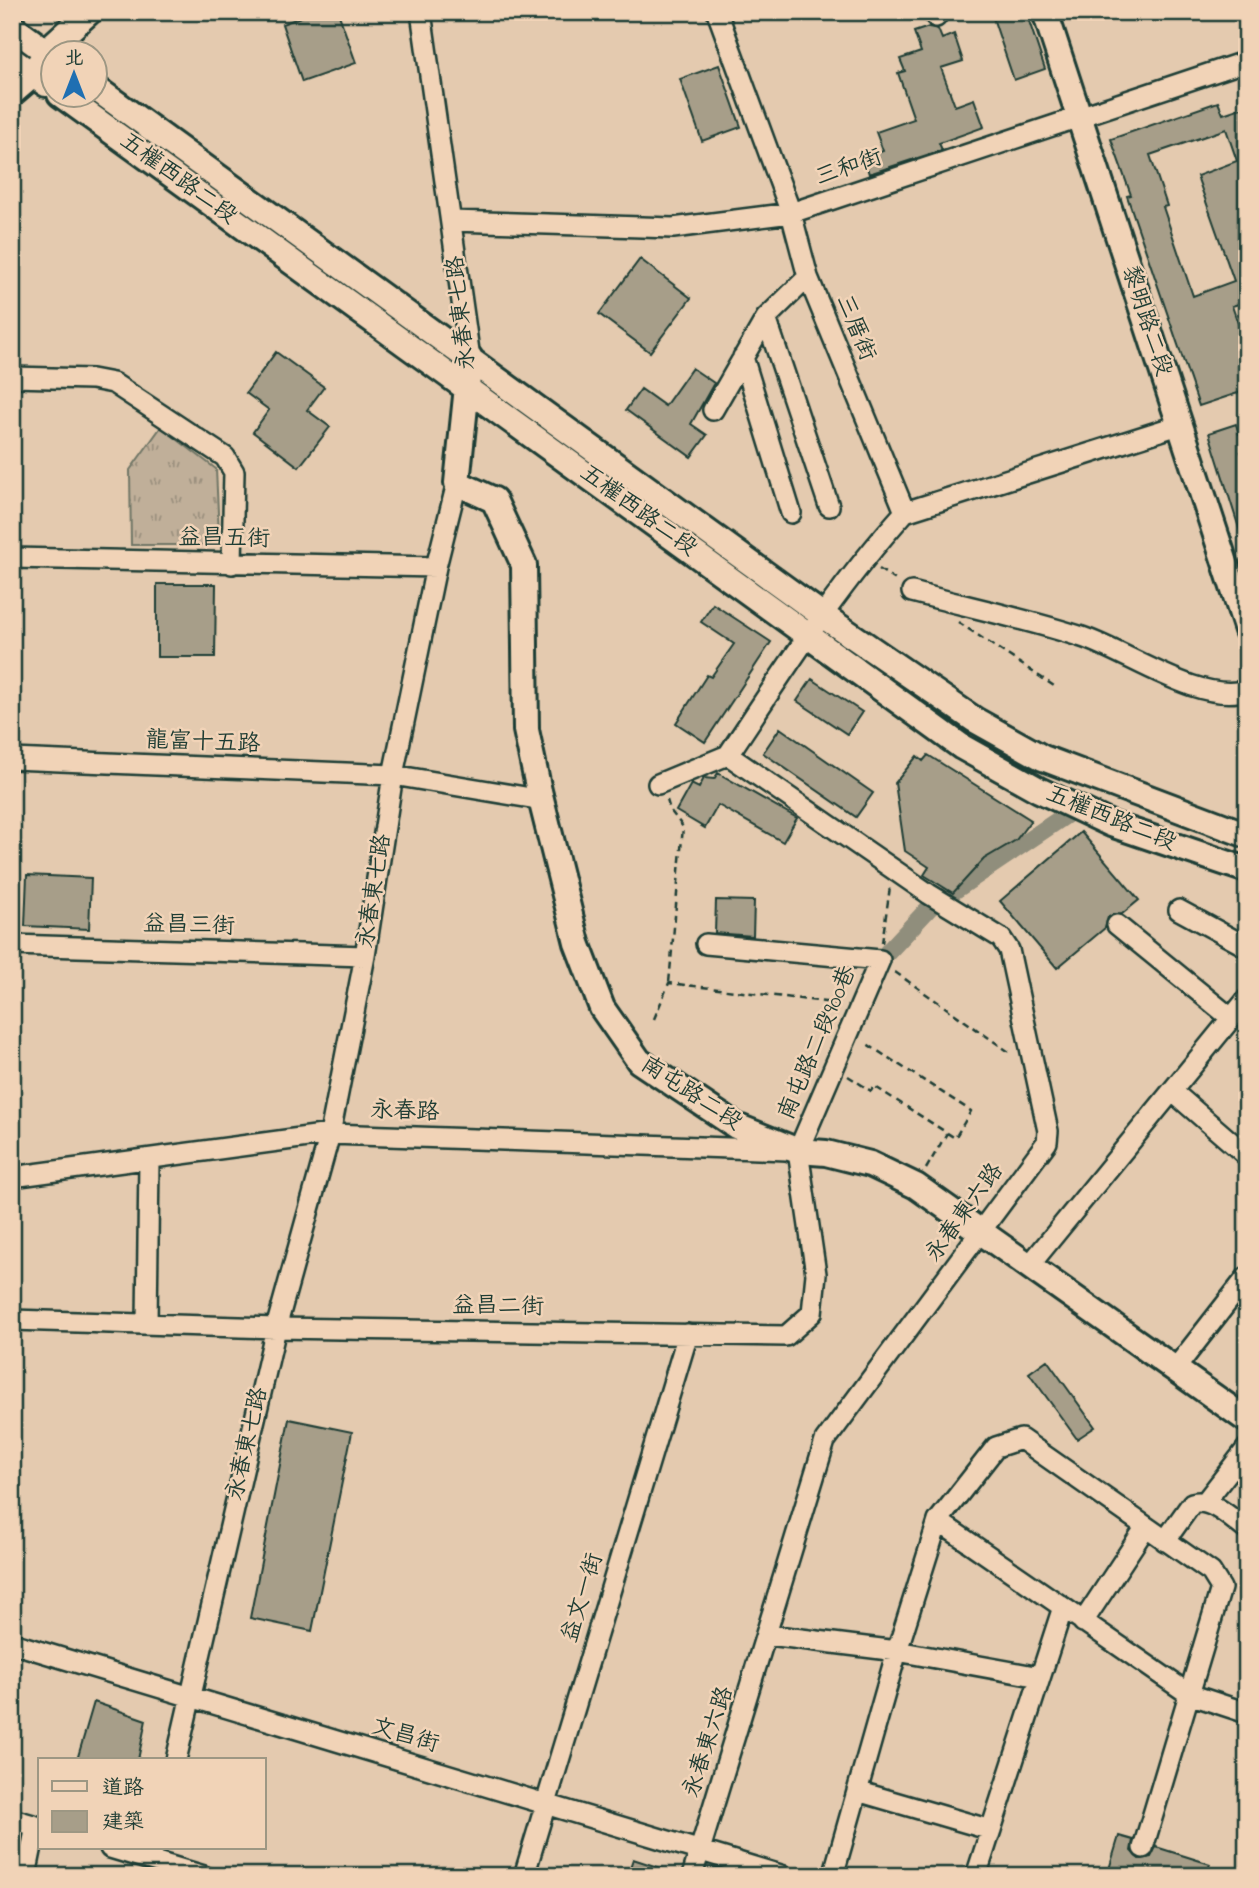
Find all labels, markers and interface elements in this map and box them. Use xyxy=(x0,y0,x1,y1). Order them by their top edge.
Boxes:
north arrow xyxy=(38,38,108,108)
text: 北 xyxy=(64,46,84,73)
street label: 五權西路二段 xyxy=(112,125,244,233)
street label: 三和街 xyxy=(811,141,887,195)
street label: 永春東七路 xyxy=(440,254,484,372)
street label: 黎明路二段 xyxy=(1113,261,1179,381)
street label: 三厝街 xyxy=(827,290,883,366)
street label: 五權西路二段 xyxy=(572,457,704,565)
street label: 益昌五街 xyxy=(178,522,270,556)
street label: 龍富十五路 xyxy=(145,725,261,761)
street label: 五權西路二段 xyxy=(1041,778,1181,860)
street label: 永春東七路 xyxy=(350,832,400,950)
street label: 益昌三街 xyxy=(142,908,236,944)
street label: 南屯路二段900巷 xyxy=(771,960,866,1125)
street label: 南屯路二段 xyxy=(634,1049,748,1139)
street label: 永春路 xyxy=(370,1094,440,1130)
street label: 永春東六路 xyxy=(918,1157,1012,1269)
street label: 益昌二街 xyxy=(452,1290,544,1324)
street label: 永春東七路 xyxy=(219,1384,277,1504)
street label: 益文一街 xyxy=(554,1549,612,1647)
street label: 永春東六路 xyxy=(676,1682,742,1802)
street label: 文昌街 xyxy=(367,1710,443,1762)
legend xyxy=(38,1758,266,1850)
text: 道路 xyxy=(102,1774,144,1804)
text: 建築 xyxy=(102,1808,144,1838)

